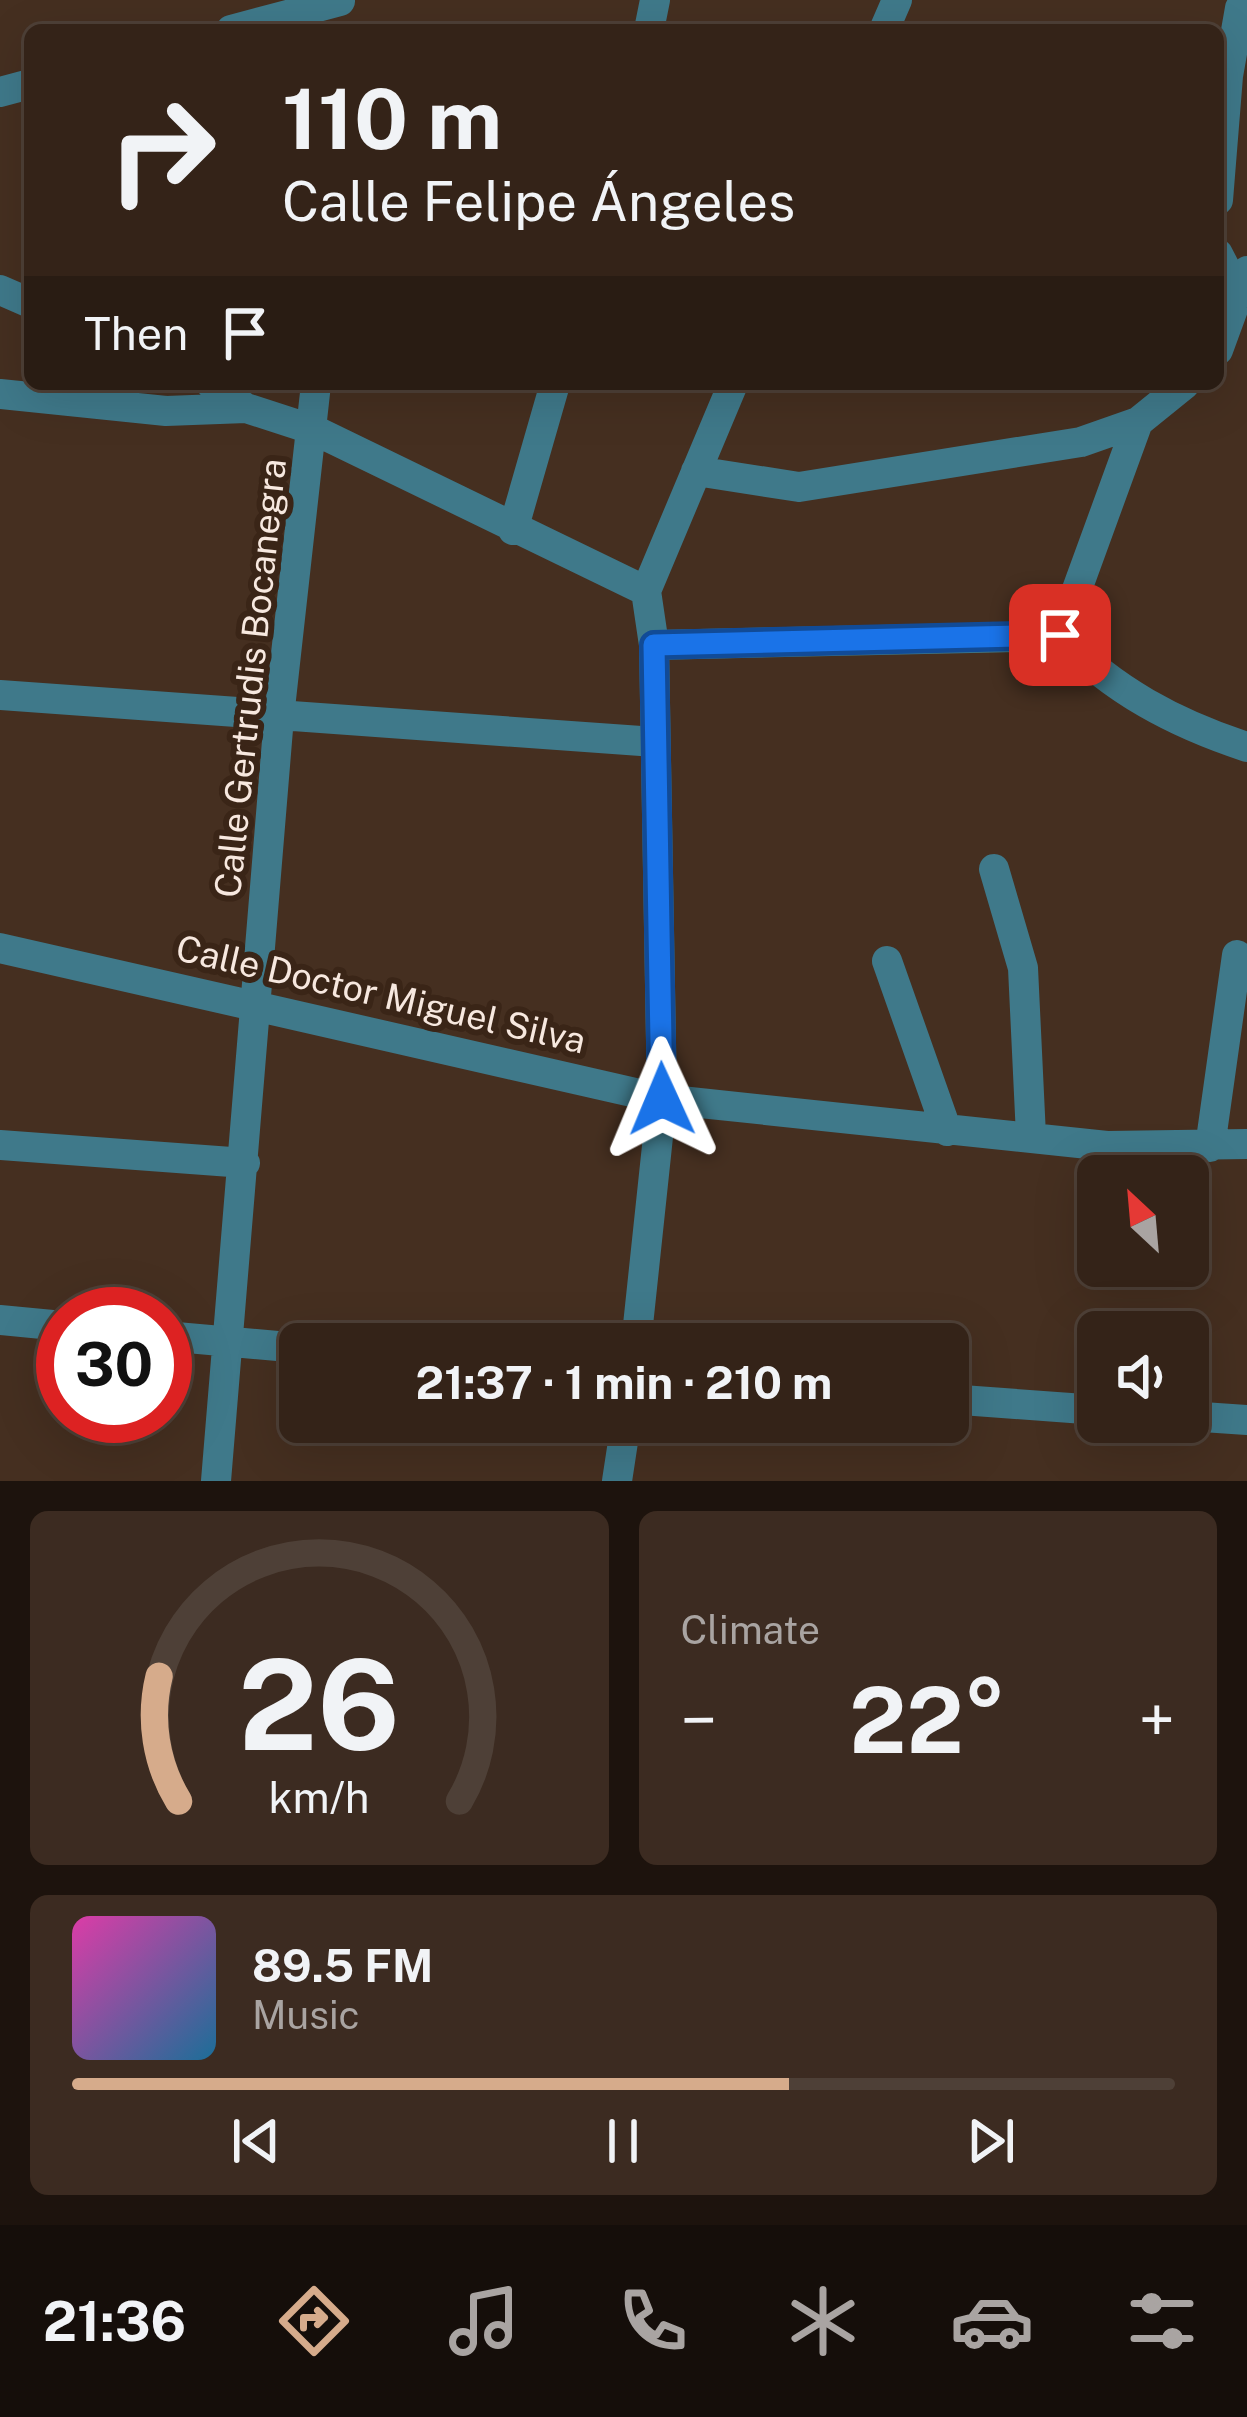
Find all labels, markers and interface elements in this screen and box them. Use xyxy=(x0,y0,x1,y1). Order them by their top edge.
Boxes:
text: 110 m xyxy=(282,69,502,168)
icon: right xyxy=(84,72,240,228)
text: Calle Felipe Ángeles xyxy=(282,170,795,233)
icon: arrive xyxy=(212,300,278,366)
text: Then xyxy=(84,307,188,360)
street label: Calle Gertrudis Bocanegra xyxy=(206,456,294,900)
pin xyxy=(1009,584,1111,686)
icon: arrive xyxy=(1027,602,1093,668)
street label: Calle Doctor Miguel Silva xyxy=(172,926,590,1062)
position arrow xyxy=(599,1036,725,1162)
north arrow xyxy=(1077,1155,1209,1287)
map controls xyxy=(1077,1155,1209,1443)
speed limit sign: 30 xyxy=(36,1287,192,1443)
button: sound xyxy=(1077,1311,1209,1443)
text: 21:37 · 1 min · 210 m xyxy=(416,1356,832,1409)
text: Climate xyxy=(681,1607,820,1653)
text: 26 xyxy=(238,1631,400,1778)
text: 22° xyxy=(849,1667,1006,1773)
text: − xyxy=(681,1681,717,1759)
text: + xyxy=(1138,1681,1175,1759)
text: km/h xyxy=(269,1772,370,1823)
text: 89.5 FM xyxy=(252,1939,433,1992)
text: Music xyxy=(252,1992,360,2038)
icon: previous xyxy=(223,2108,289,2174)
icon: pause xyxy=(590,2108,656,2174)
icon: next xyxy=(958,2108,1024,2174)
icon: directions xyxy=(272,2279,356,2363)
icon: music xyxy=(442,2279,526,2363)
icon: phone xyxy=(611,2279,695,2363)
icon: climate xyxy=(781,2279,865,2363)
icon: car xyxy=(950,2279,1034,2363)
icon: filters xyxy=(1120,2279,1204,2363)
text: 21:36 xyxy=(43,2290,186,2353)

